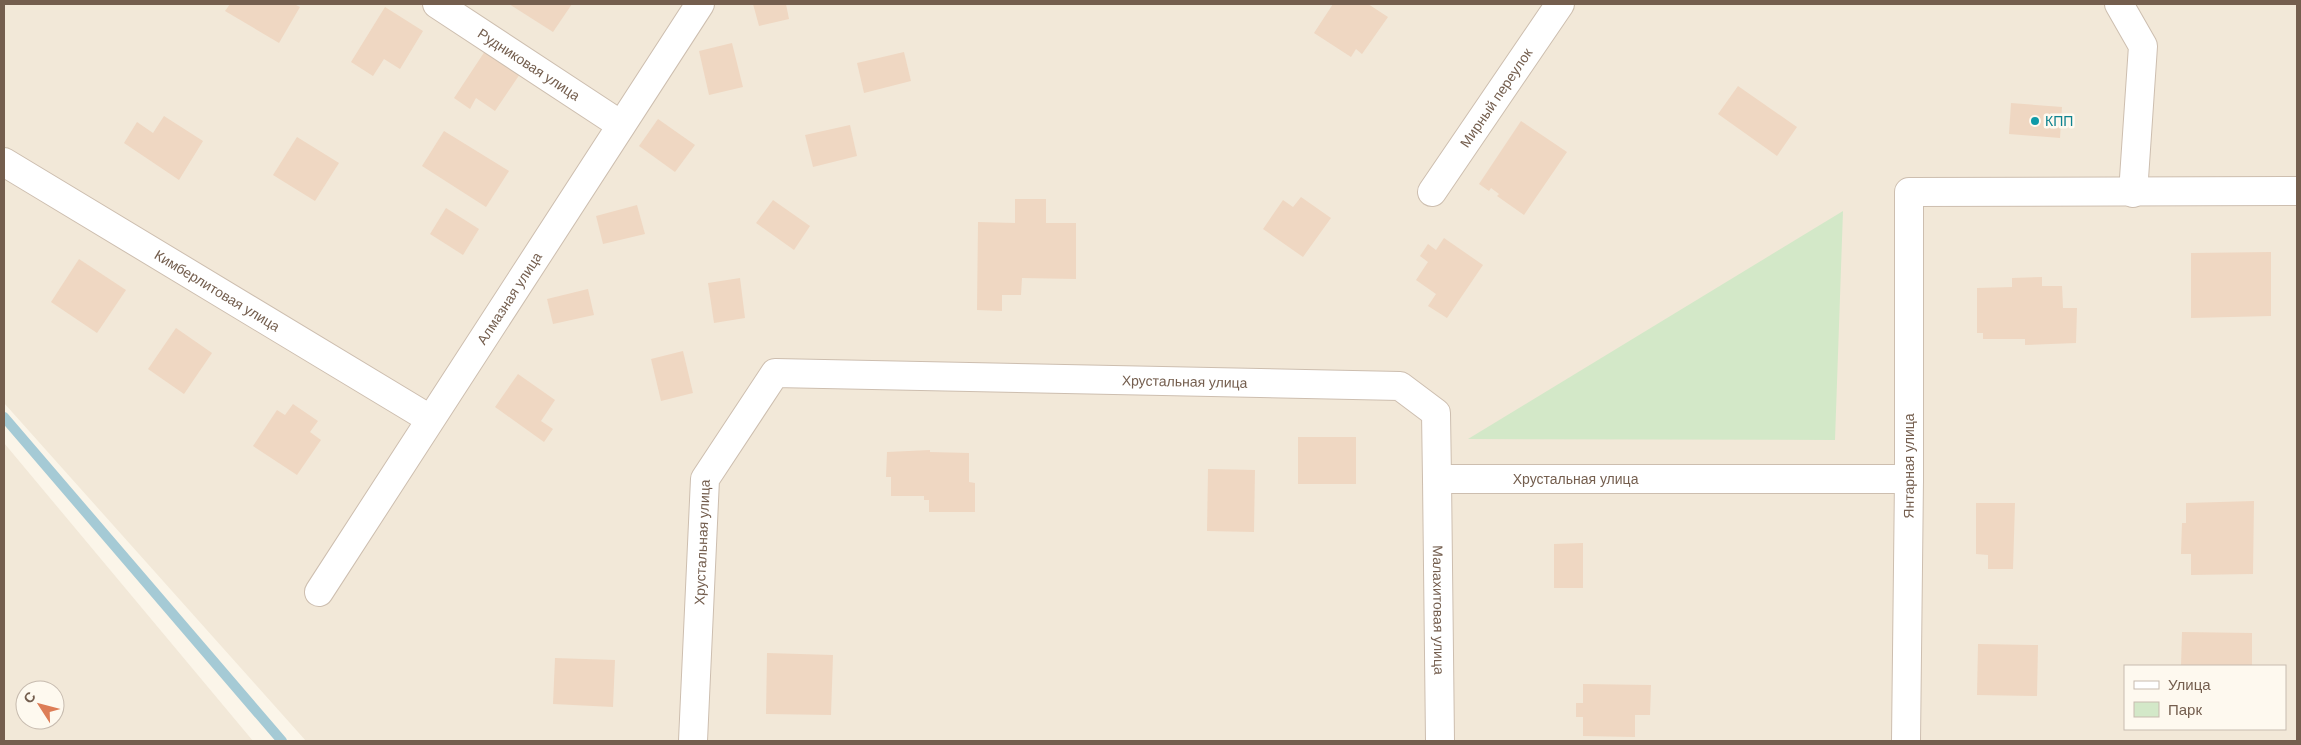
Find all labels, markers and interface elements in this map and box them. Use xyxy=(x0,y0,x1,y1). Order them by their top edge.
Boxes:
street label: Рудниковая улица xyxy=(474,24,584,105)
street label: Мирный переулок xyxy=(1456,44,1537,151)
place label: КПП xyxy=(2045,112,2073,130)
marker: КПП xyxy=(2029,115,2041,127)
street label: Кимберлитовая улица xyxy=(151,246,283,335)
street label: Алмазная улица xyxy=(473,248,546,348)
street label: Хрустальная улица xyxy=(1122,371,1248,392)
street label: Янтарная улица xyxy=(1900,413,1918,519)
street label: Хрустальная улица xyxy=(1513,470,1639,488)
street label: Хрустальная улица xyxy=(690,479,714,605)
street label: Малахитовая улица xyxy=(1429,545,1448,675)
legend xyxy=(2124,665,2286,730)
text: Улица xyxy=(2168,675,2211,695)
north arrow xyxy=(15,680,65,730)
text: С xyxy=(19,688,40,707)
text: Парк xyxy=(2168,700,2202,720)

